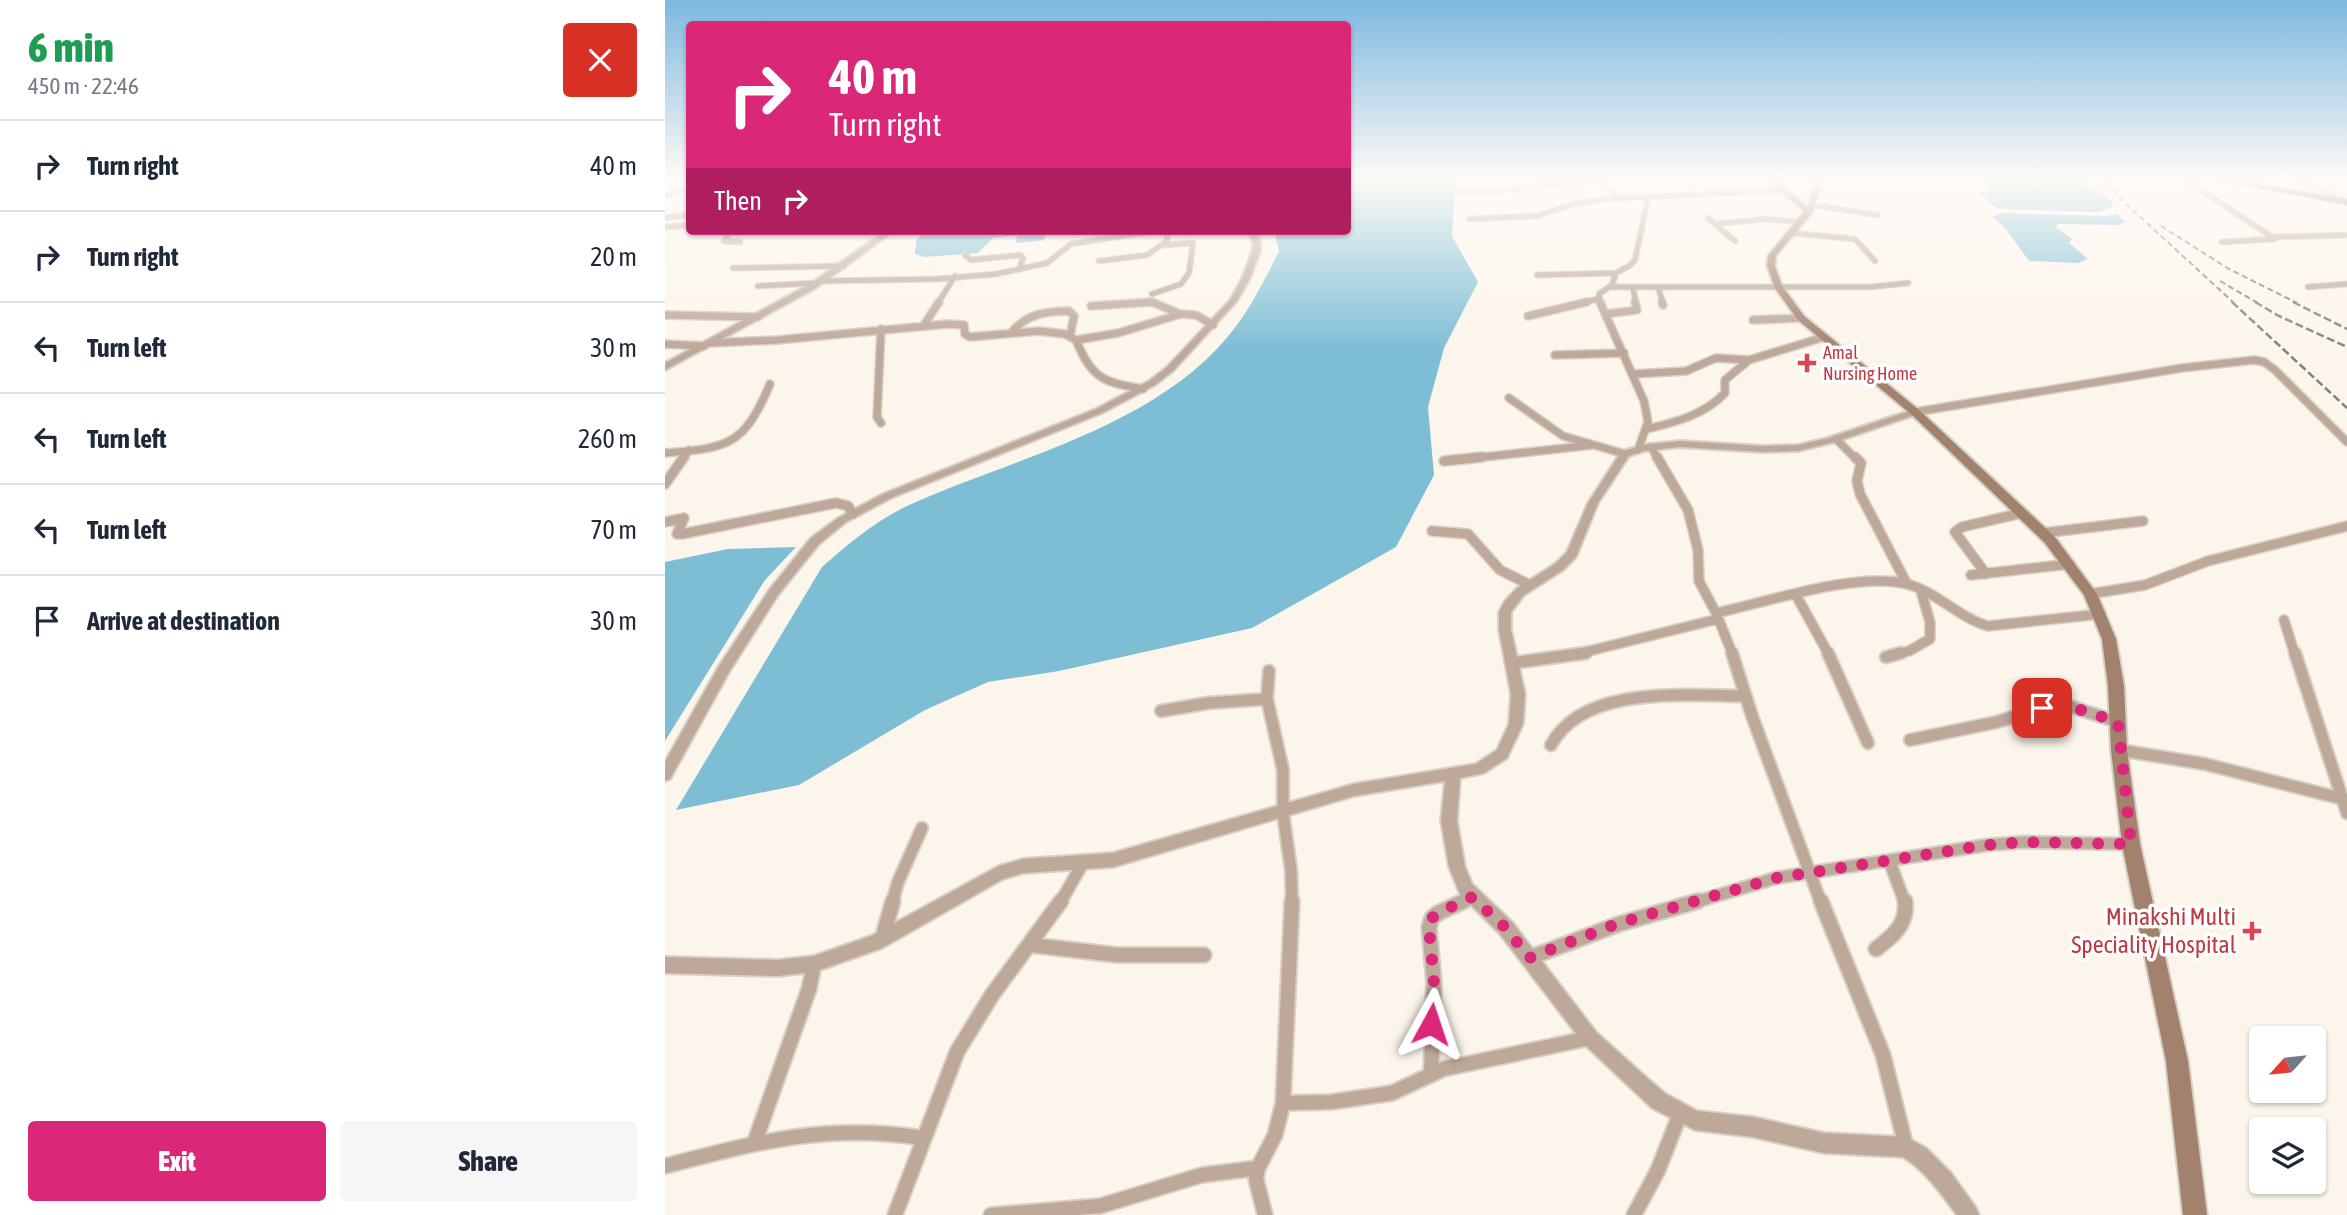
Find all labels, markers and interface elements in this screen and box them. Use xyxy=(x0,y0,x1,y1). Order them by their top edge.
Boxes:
text: 6 min xyxy=(28,23,114,71)
button: close xyxy=(563,23,637,97)
text: 40 m xyxy=(829,48,917,104)
icon: right xyxy=(714,49,805,140)
text: 450 m · 22:46 xyxy=(28,73,139,99)
text: Turn right xyxy=(829,106,942,143)
icon: right xyxy=(28,147,66,185)
text: Turn right xyxy=(87,151,178,181)
text: 40 m xyxy=(590,151,637,181)
icon: right xyxy=(776,182,814,220)
text: Then xyxy=(714,186,762,216)
icon: right xyxy=(28,238,66,276)
text: Turn right xyxy=(87,242,178,272)
text: 20 m xyxy=(590,242,637,272)
icon: left xyxy=(28,329,66,367)
text: Turn left xyxy=(87,333,167,363)
text: 30 m xyxy=(590,333,637,363)
place label: Amal Nursing Home xyxy=(1823,342,1917,384)
marker: Amal Nursing Home xyxy=(1797,353,1817,373)
icon: left xyxy=(28,420,66,458)
text: Turn left xyxy=(87,424,167,454)
text: 260 m xyxy=(578,424,637,454)
icon: left xyxy=(28,511,66,549)
text: Turn left xyxy=(87,515,167,545)
text: 70 m xyxy=(590,515,637,545)
icon: arrive xyxy=(28,602,66,640)
text: Arrive at destination xyxy=(87,606,280,636)
text: 30 m xyxy=(590,606,637,636)
pin xyxy=(2012,678,2072,738)
icon: arrive xyxy=(2023,689,2061,727)
place label: Minakshi Multi Speciality Hospital xyxy=(2071,903,2237,958)
marker: Minakshi Multi Speciality Hospital xyxy=(2242,921,2262,941)
position arrow xyxy=(1394,987,1468,1061)
north arrow xyxy=(2249,1026,2326,1102)
map controls xyxy=(2249,1026,2326,1194)
button: layers xyxy=(2249,1117,2326,1194)
button: Exit xyxy=(28,1121,326,1201)
button: Share xyxy=(340,1121,637,1201)

